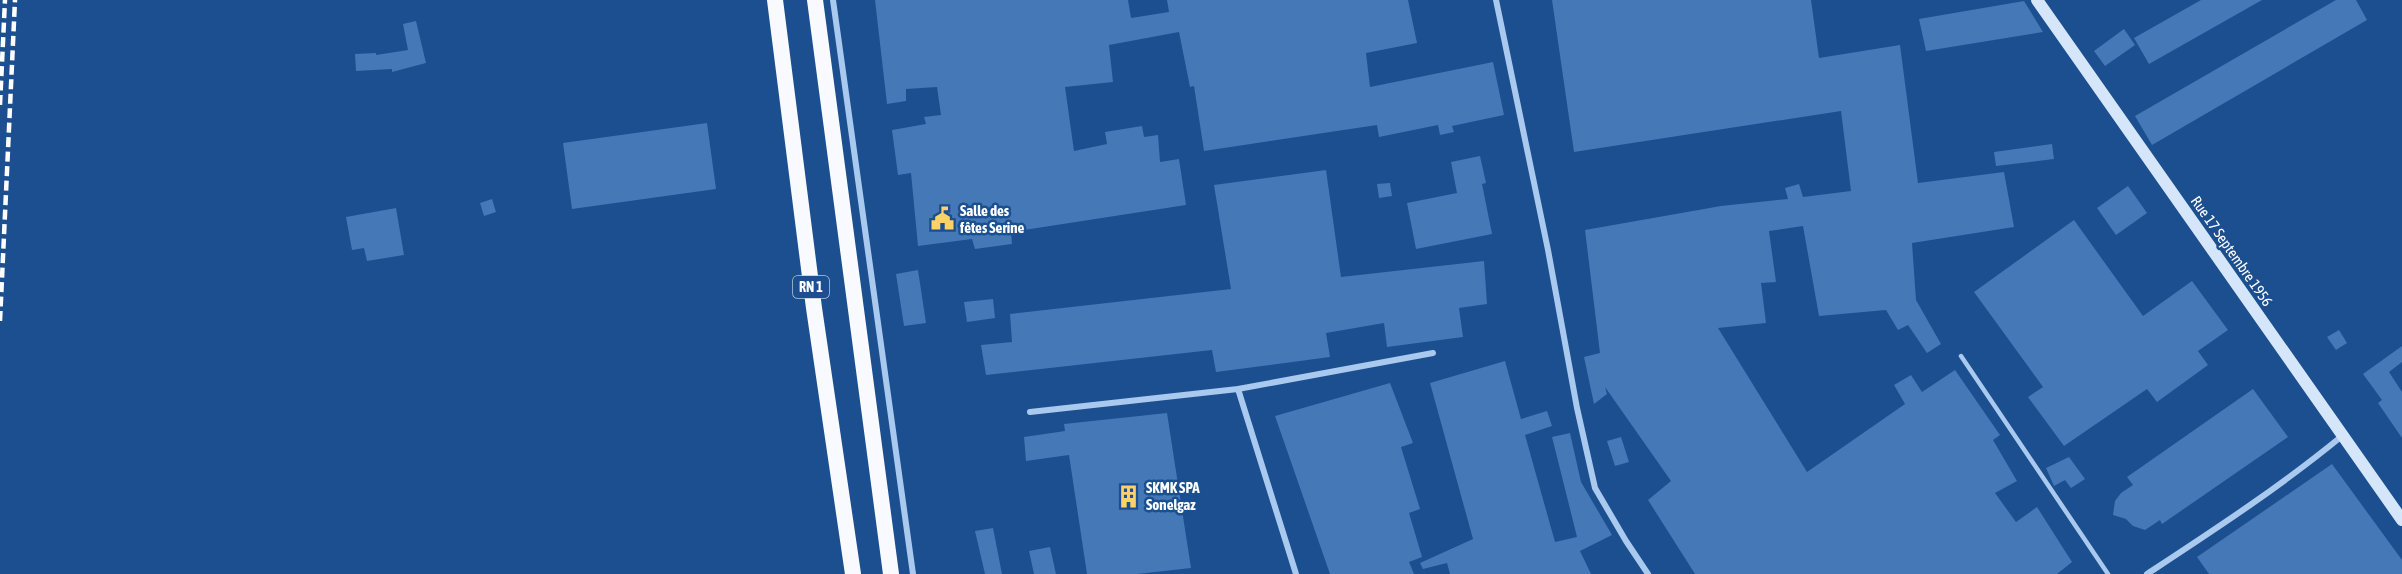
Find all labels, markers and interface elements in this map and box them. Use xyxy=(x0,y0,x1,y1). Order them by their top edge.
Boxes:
street label: Rue 17 Septembre 1956 xyxy=(2188,193,2276,309)
place label: Salle des fêtes Serine xyxy=(959,202,1025,236)
public building icon: Salle des fêtes Serine xyxy=(929,206,955,232)
road number: RN 1 xyxy=(793,276,829,298)
place label: SKMK SPA Sonelgaz xyxy=(1146,479,1200,513)
building icon: SKMK SPA Sonelgaz xyxy=(1115,483,1141,509)

